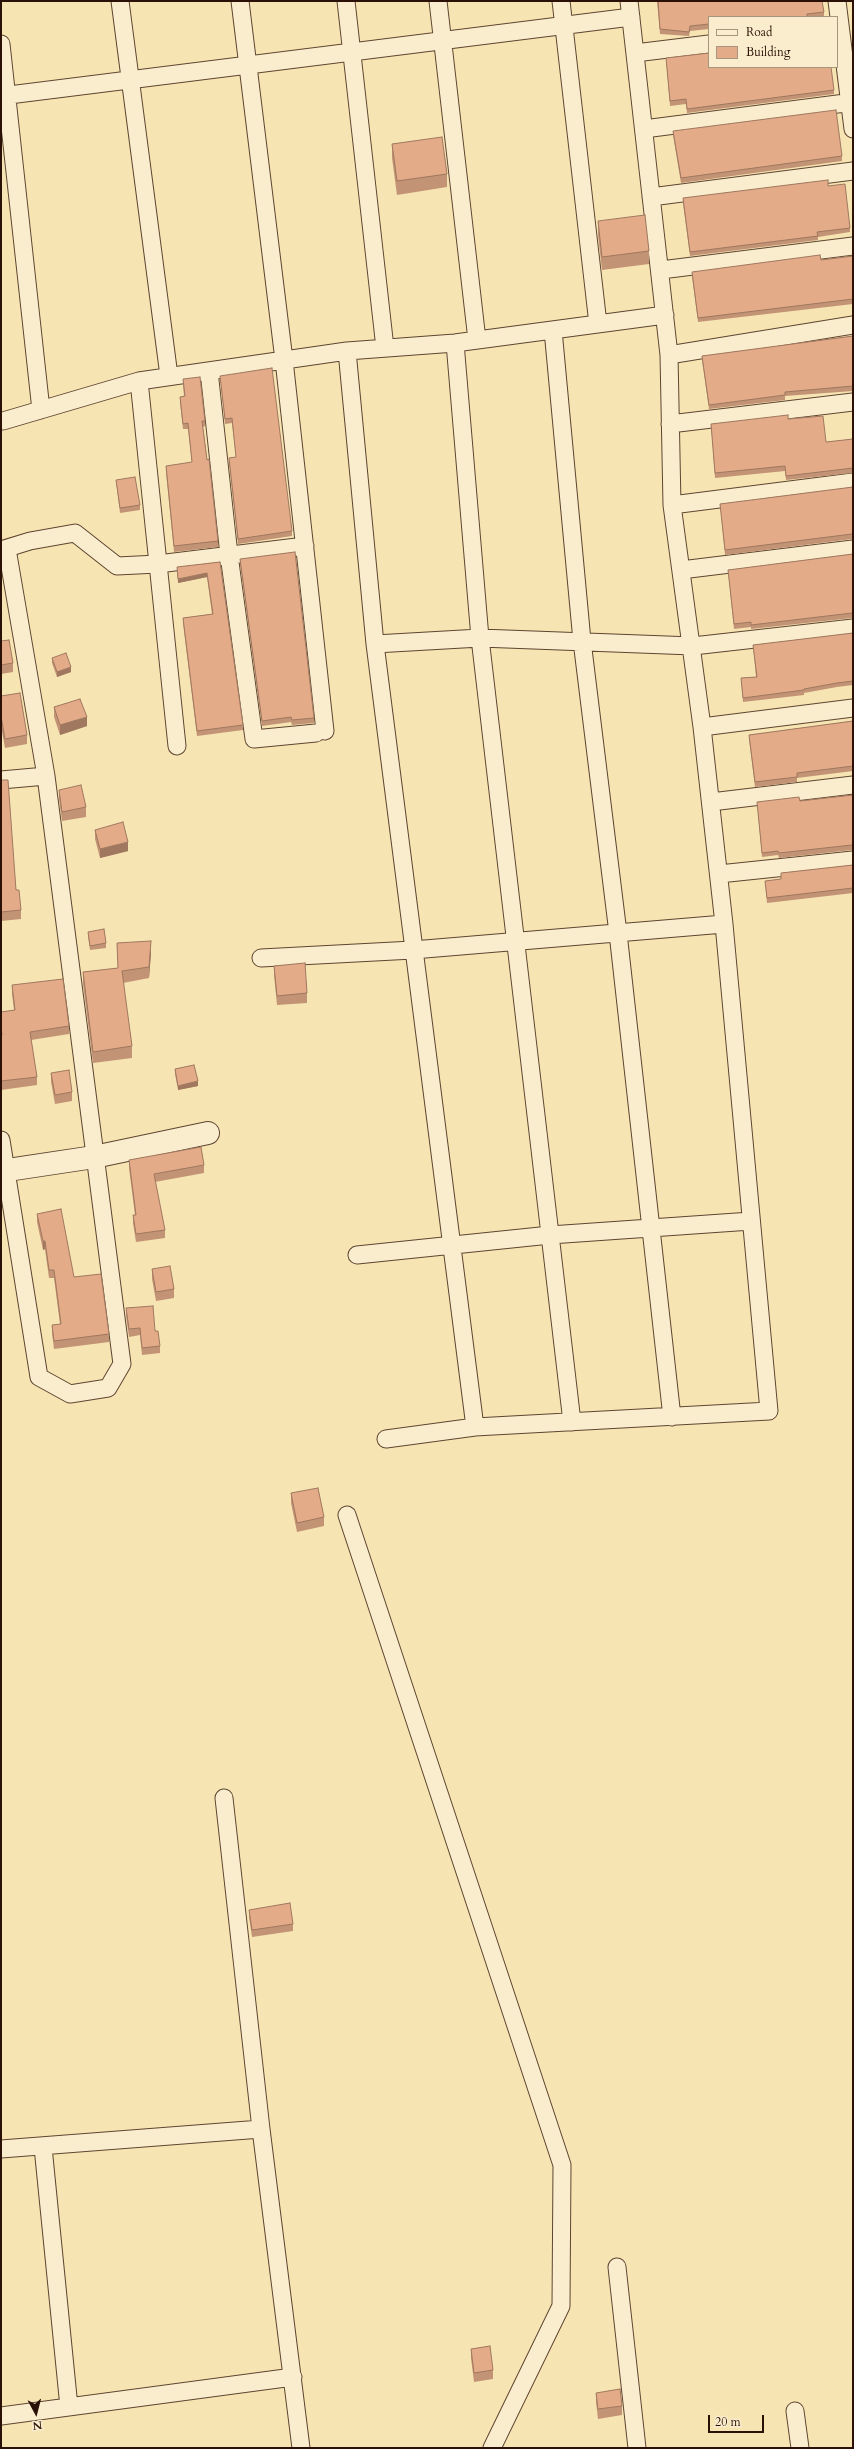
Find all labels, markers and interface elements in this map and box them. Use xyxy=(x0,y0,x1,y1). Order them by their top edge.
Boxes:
legend xyxy=(708,16,838,68)
text: Road xyxy=(746,24,772,40)
text: Building xyxy=(746,44,790,60)
north arrow xyxy=(16,2393,56,2433)
scale bar xyxy=(710,2407,766,2433)
text: 20 m xyxy=(715,2414,741,2430)
text: N xyxy=(32,2417,43,2433)

